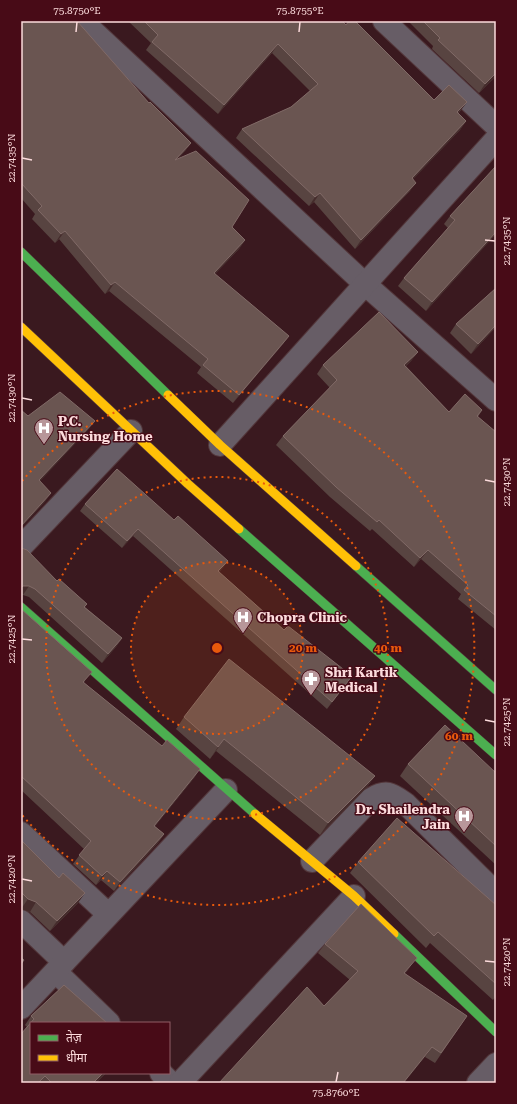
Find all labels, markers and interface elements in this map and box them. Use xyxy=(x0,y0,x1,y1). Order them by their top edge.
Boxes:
text: 75.8750°E xyxy=(53,5,101,16)
text: 75.8755°E xyxy=(276,5,324,16)
text: 22.7435°N xyxy=(6,133,17,183)
text: 22.7435°N xyxy=(501,216,512,266)
text: 22.7430°N xyxy=(6,373,17,423)
place label: P.C. Nursing Home xyxy=(58,414,153,444)
hospital icon: P.C. Nursing Home xyxy=(33,417,55,445)
text: 22.7430°N xyxy=(501,457,512,507)
hospital icon: Chopra Clinic xyxy=(232,606,254,634)
place label: Chopra Clinic xyxy=(257,610,348,625)
text: 22.7425°N xyxy=(6,614,17,664)
centre of rings xyxy=(210,641,224,655)
text: 20 m xyxy=(289,641,317,655)
text: 40 m xyxy=(374,641,402,655)
place label: Shri Kartik Medical xyxy=(325,665,398,695)
pharmacy icon: Shri Kartik Medical xyxy=(300,668,322,696)
text: 22.7425°N xyxy=(501,697,512,747)
text: 60 m xyxy=(445,729,473,743)
place label: Dr. Shailendra Jain xyxy=(355,802,450,832)
hospital icon: Dr. Shailendra Jain xyxy=(453,805,475,833)
text: 22.7420°N xyxy=(6,854,17,904)
text: 22.7420°N xyxy=(501,937,512,987)
legend xyxy=(30,1022,170,1074)
text: तेज़ xyxy=(66,1030,83,1045)
text: धीमा xyxy=(66,1050,88,1065)
text: 75.8760°E xyxy=(312,1087,360,1098)

